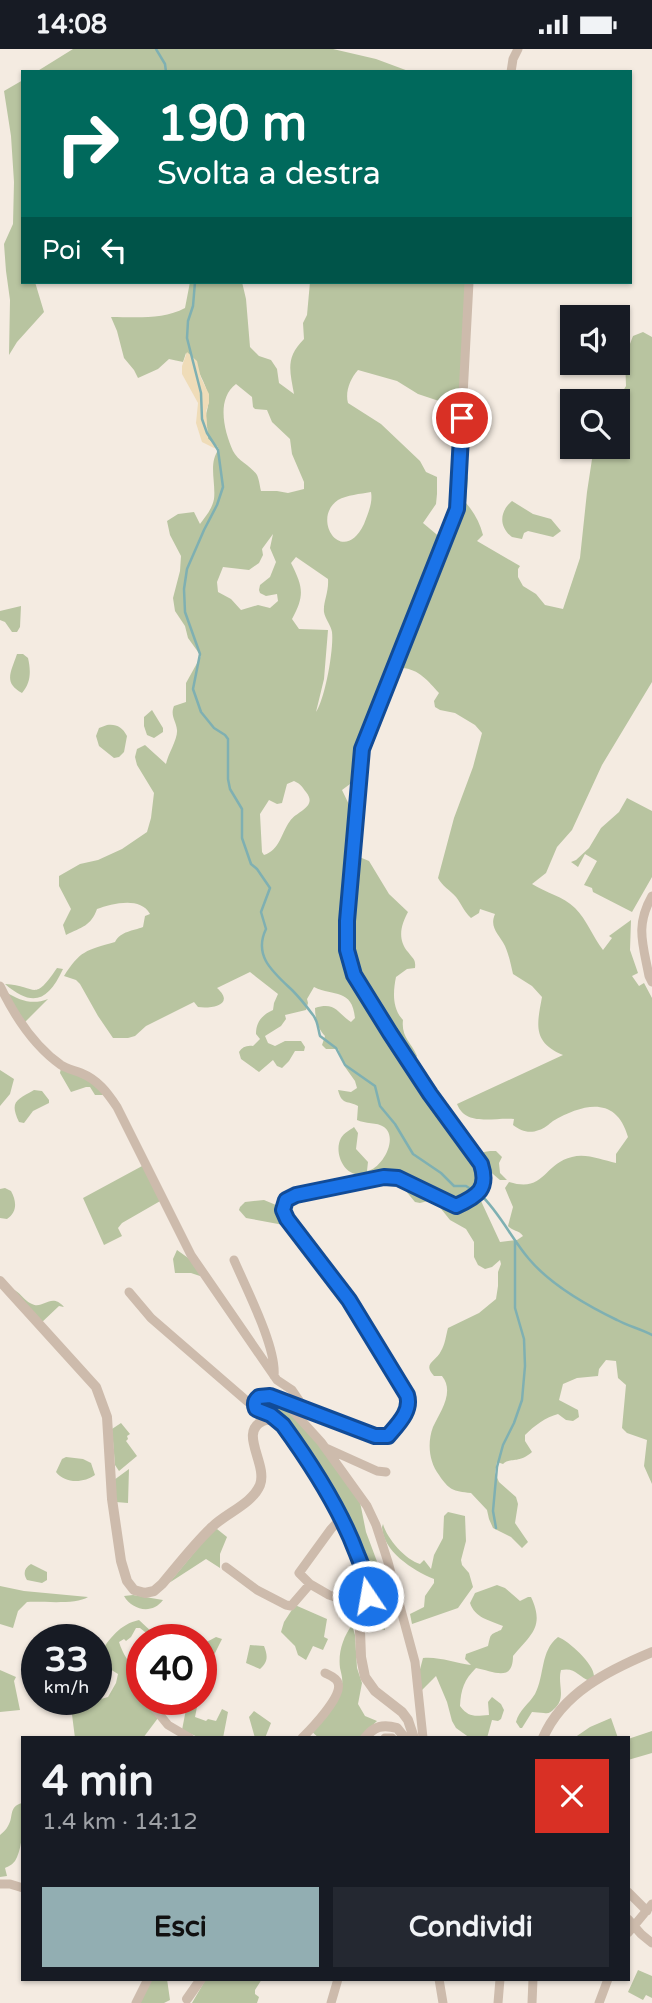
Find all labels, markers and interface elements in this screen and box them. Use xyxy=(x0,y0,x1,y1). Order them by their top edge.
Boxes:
text: 14:08 xyxy=(35,9,107,40)
text: 190 m xyxy=(157,95,307,154)
icon: right xyxy=(42,98,133,189)
text: Svolta a destra xyxy=(157,155,381,193)
icon: left xyxy=(95,231,133,269)
text: Poi xyxy=(42,235,81,266)
map controls xyxy=(560,305,630,459)
button: sound xyxy=(560,305,630,375)
pin xyxy=(432,388,492,448)
button: search xyxy=(560,389,630,459)
icon: arrive xyxy=(443,399,481,437)
position arrow xyxy=(331,1559,405,1633)
speed limit sign: 40 xyxy=(126,1624,217,1715)
text: 33 xyxy=(45,1639,88,1681)
text: km/h xyxy=(44,1676,89,1698)
text: 4 min xyxy=(42,1756,154,1807)
button: close xyxy=(535,1759,609,1833)
text: 1.4 km · 14:12 xyxy=(42,1808,198,1836)
button: Esci xyxy=(42,1887,319,1967)
button: Condividi xyxy=(333,1887,609,1967)

